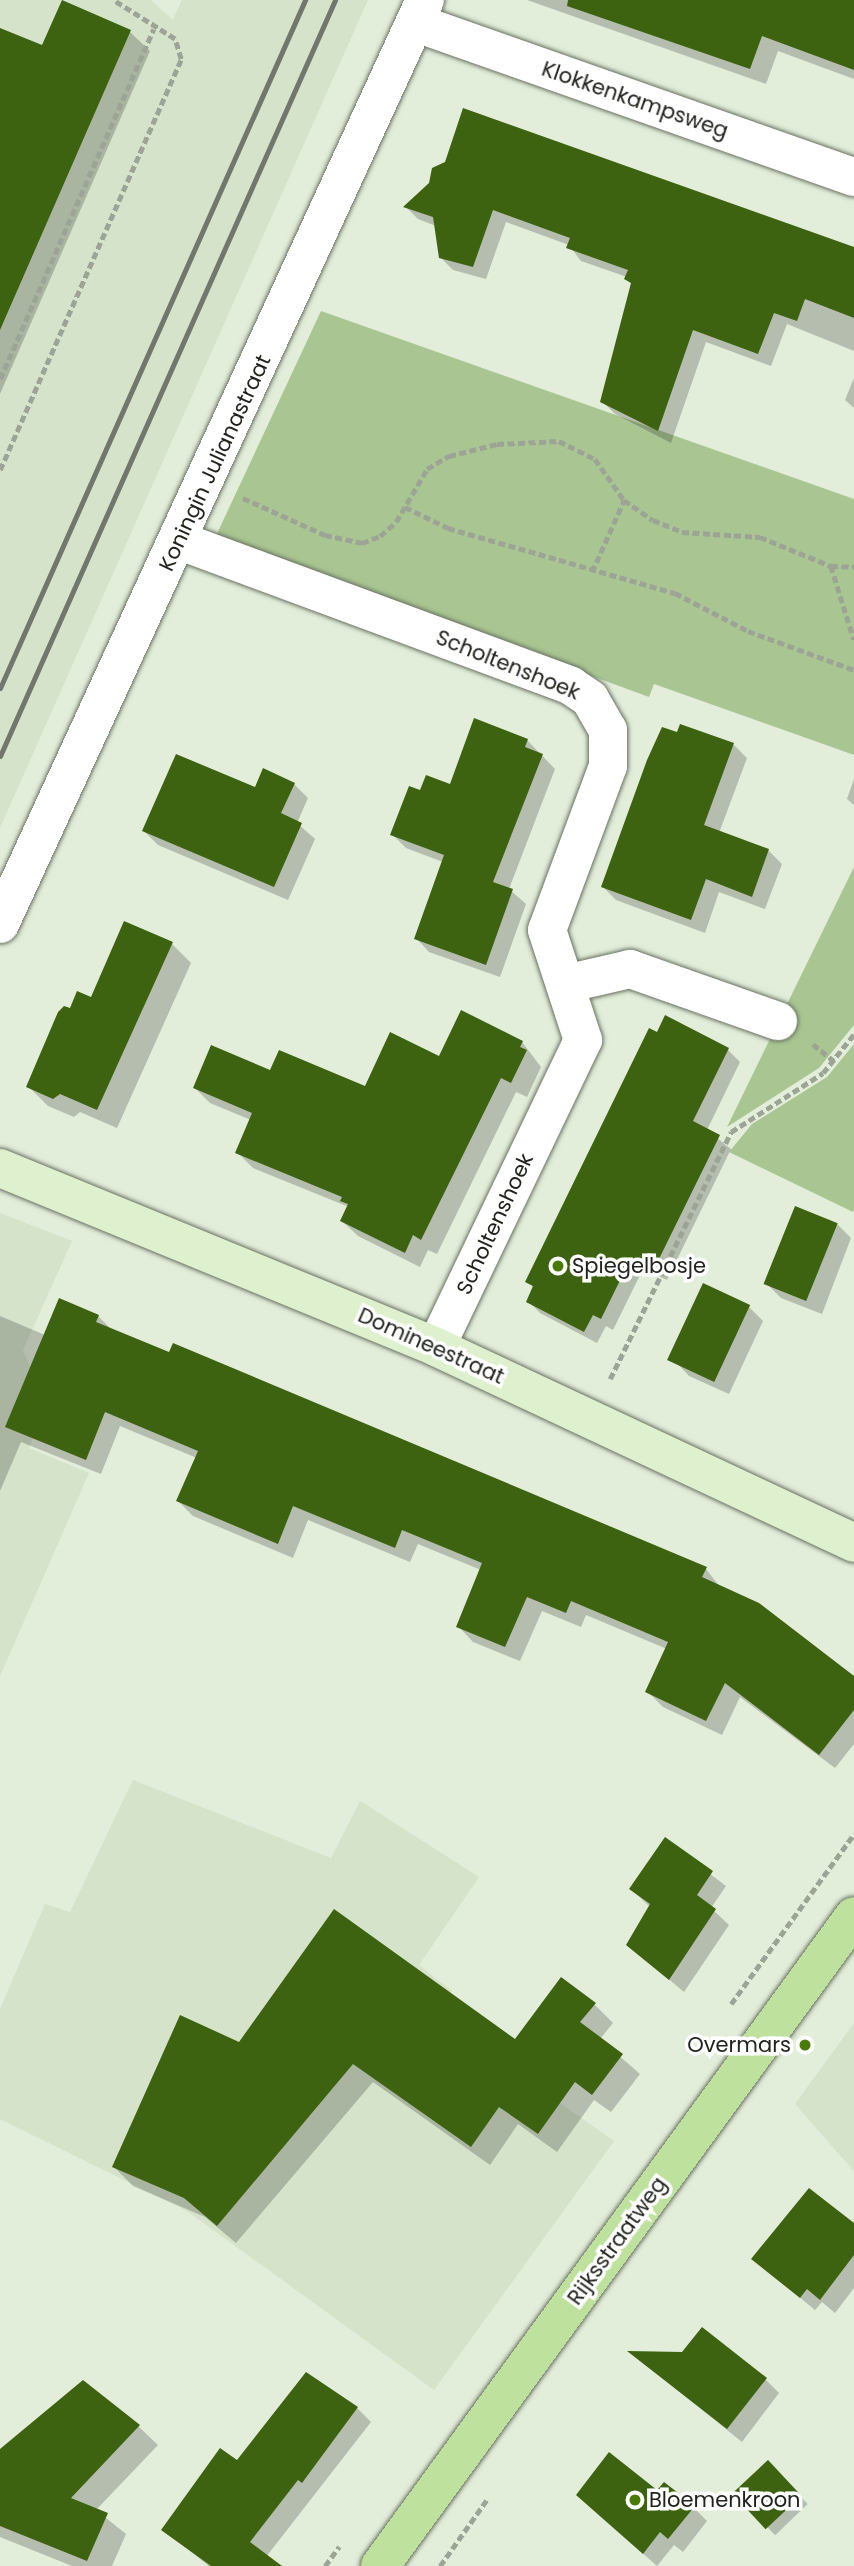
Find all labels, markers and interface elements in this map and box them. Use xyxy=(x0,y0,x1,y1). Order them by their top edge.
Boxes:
street label: Klokkenkampsweg xyxy=(538,56,732,144)
street label: Koningin Julianastraat xyxy=(154,351,276,575)
street label: Scholtenshoek xyxy=(432,625,584,705)
street label: Scholtenshoek xyxy=(451,1149,539,1299)
place label: Spiegelbosje xyxy=(572,1253,706,1279)
marker: Spiegelbosje xyxy=(550,1258,566,1274)
street label: Domineestraat xyxy=(354,1303,508,1389)
place label: Overmars xyxy=(687,2032,791,2058)
marker: Overmars xyxy=(797,2037,813,2053)
street label: Rijksstraatweg xyxy=(562,2172,672,2310)
place label: Bloemenkroon xyxy=(649,2487,801,2513)
marker: Bloemenkroon xyxy=(627,2492,643,2508)

